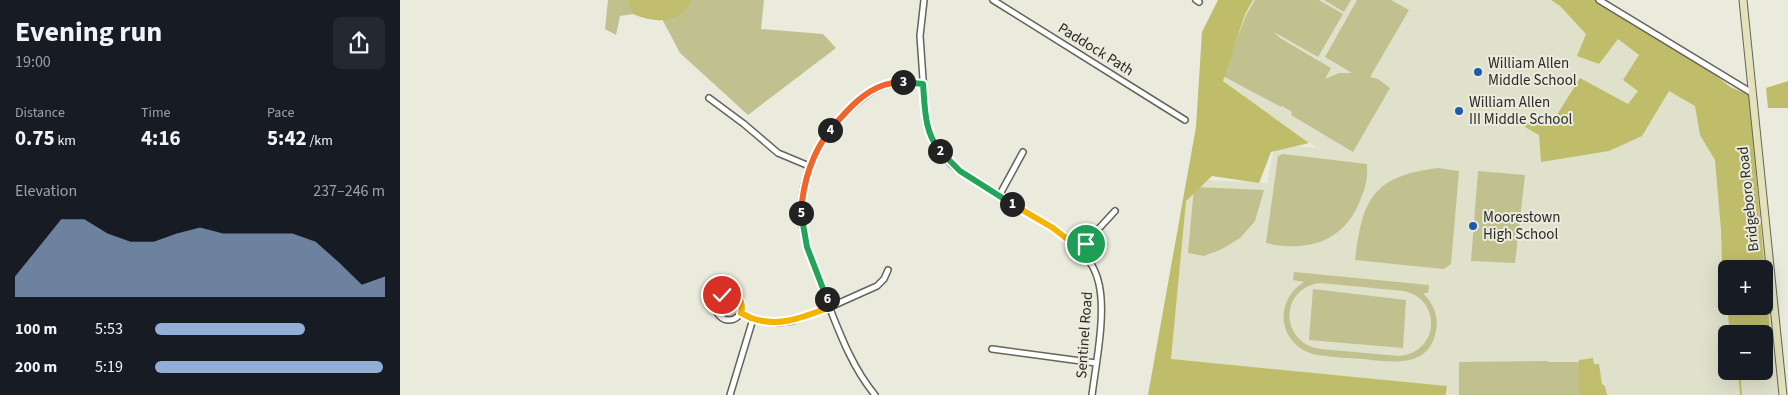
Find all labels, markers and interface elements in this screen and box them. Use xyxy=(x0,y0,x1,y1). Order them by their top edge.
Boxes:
text: Evening run xyxy=(15,12,162,52)
button: share xyxy=(333,17,385,69)
street label: Paddock Path xyxy=(1054,18,1138,81)
text: 19:00 xyxy=(15,51,51,73)
place label: William Allen Middle School xyxy=(1488,53,1577,91)
marker: William Allen Middle School xyxy=(1472,66,1484,78)
pin: 3 xyxy=(890,70,916,94)
text: 3 xyxy=(900,72,907,92)
place label: William Allen III Middle School xyxy=(1469,92,1573,130)
text: Distance xyxy=(15,103,65,123)
text: Time xyxy=(141,103,171,123)
text: Pace xyxy=(267,103,294,123)
marker: William Allen III Middle School xyxy=(1453,105,1465,117)
pin: 4 xyxy=(818,118,842,142)
text: 4 xyxy=(827,120,834,140)
text: 0.75 xyxy=(15,123,55,153)
text: 4:16 xyxy=(141,123,181,153)
text: 5:42 xyxy=(267,123,307,153)
text: km xyxy=(55,131,76,151)
text: /km xyxy=(307,131,333,151)
pin: 2 xyxy=(928,138,952,164)
text: 2 xyxy=(937,141,944,161)
street label: Bridgeboro Road xyxy=(1733,145,1764,253)
text: Elevation xyxy=(15,180,77,202)
text: 237–246 m xyxy=(313,180,385,202)
pin: 1 xyxy=(1000,192,1024,216)
text: 1 xyxy=(1009,194,1016,214)
pin: 5 xyxy=(788,200,814,226)
text: 5 xyxy=(798,203,805,223)
place label: Moorestown High School xyxy=(1483,207,1561,245)
marker: Moorestown High School xyxy=(1467,220,1479,232)
pin xyxy=(1065,223,1107,265)
icon: arrive xyxy=(1072,230,1100,258)
map controls xyxy=(1718,260,1773,380)
button: + xyxy=(1718,260,1773,315)
pin xyxy=(701,274,743,316)
icon: check xyxy=(708,281,736,309)
pin: 6 xyxy=(814,286,840,312)
text: 6 xyxy=(824,289,831,309)
street label: Sentinel Road xyxy=(1071,291,1098,379)
text: 100 m xyxy=(15,318,57,340)
text: 5:53 xyxy=(95,318,123,340)
button: − xyxy=(1718,325,1773,380)
text: 200 m xyxy=(15,356,57,378)
text: 5:19 xyxy=(95,356,123,378)

